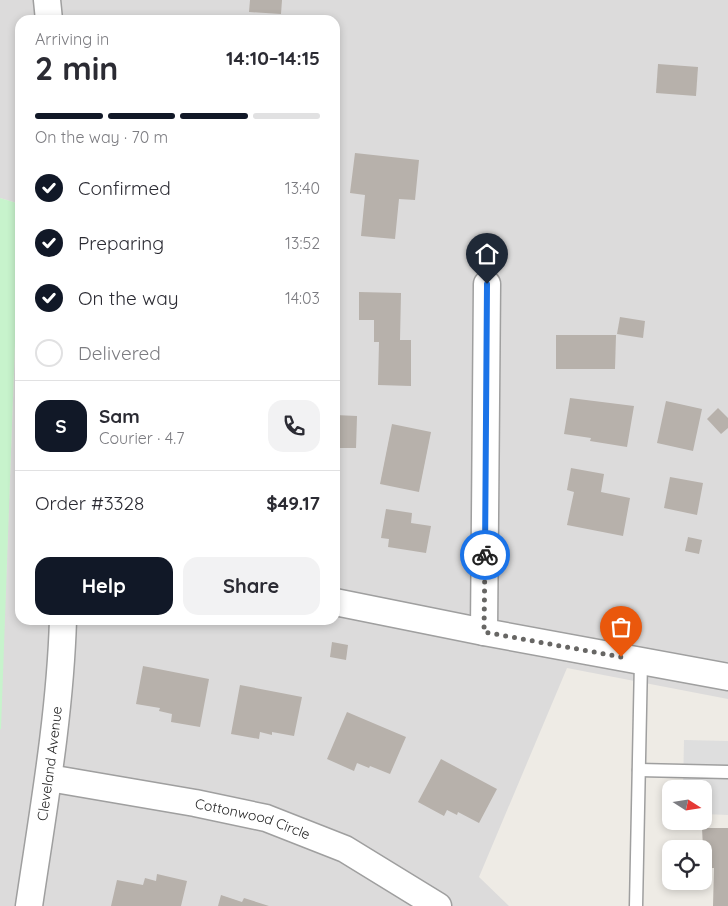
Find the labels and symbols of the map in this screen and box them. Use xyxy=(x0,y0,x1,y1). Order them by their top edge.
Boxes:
pin xyxy=(466,233,508,284)
courier xyxy=(460,530,510,580)
pin xyxy=(600,606,642,657)
street label: Cleveland Avenue xyxy=(33,705,66,822)
north arrow xyxy=(662,780,712,830)
street label: Cottonwood Circle xyxy=(194,794,313,843)

